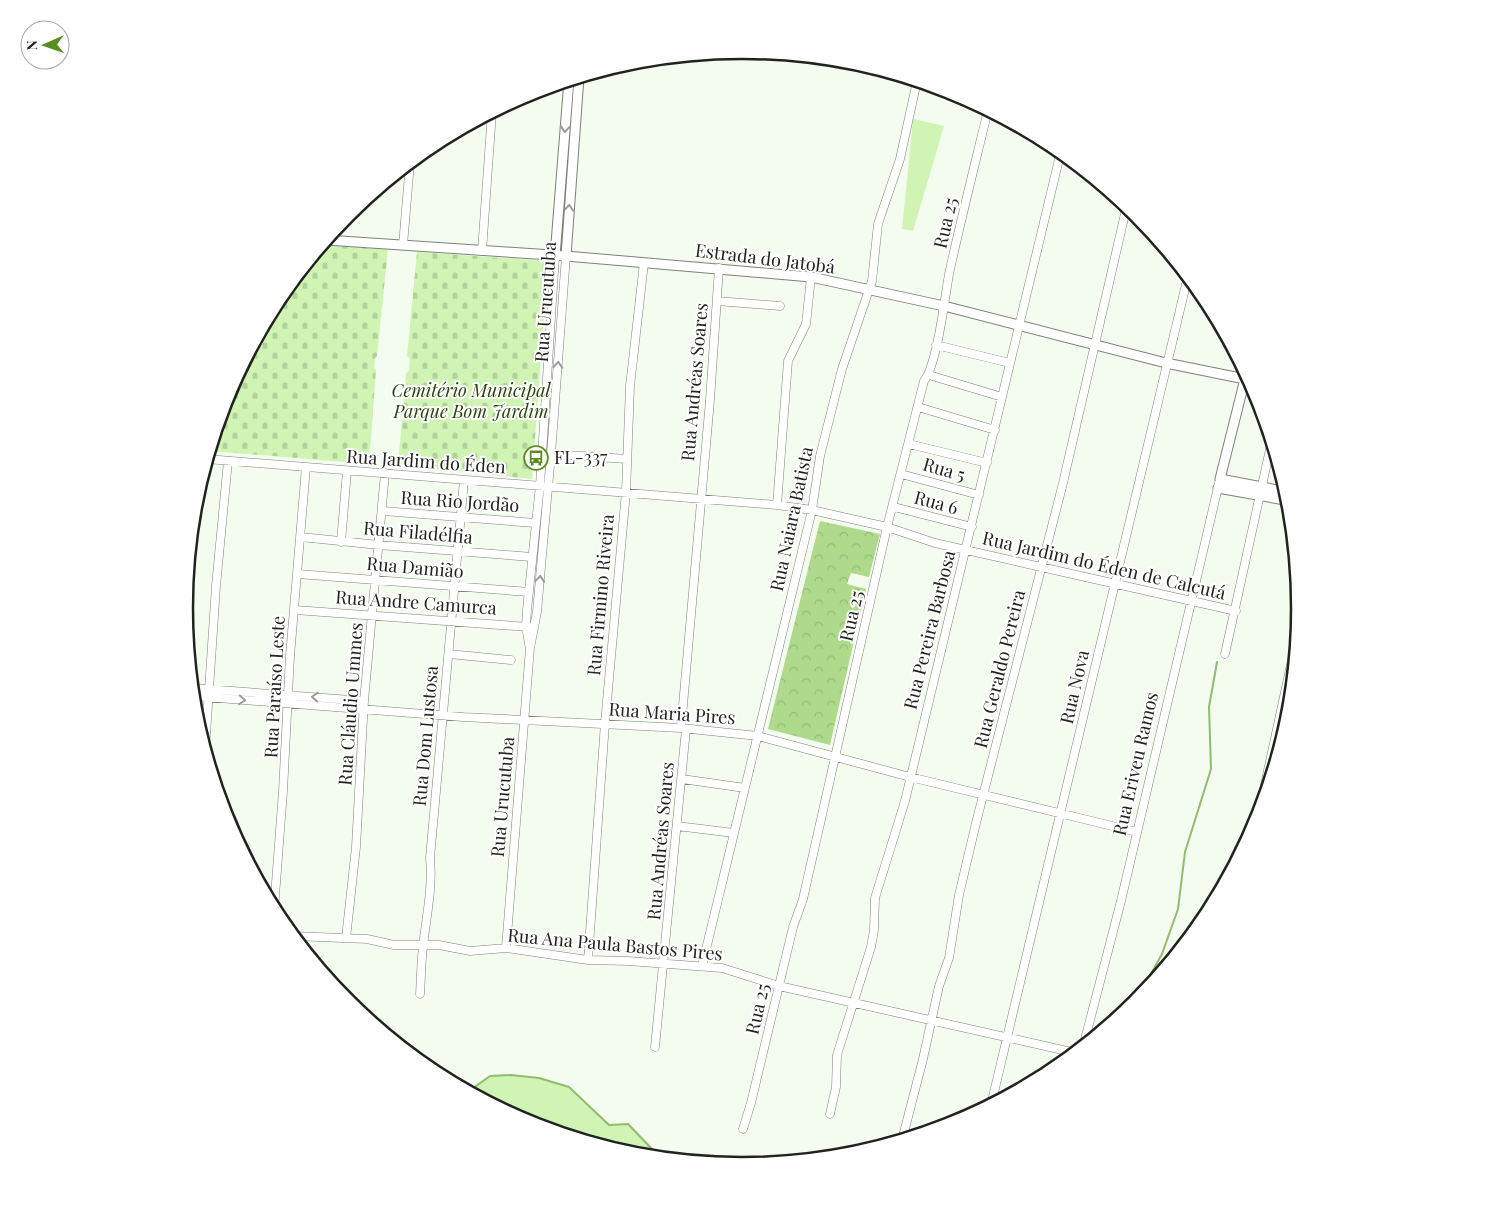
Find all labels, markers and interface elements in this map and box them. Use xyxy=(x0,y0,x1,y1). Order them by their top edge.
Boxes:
north arrow xyxy=(20,20,70,70)
text: N xyxy=(22,40,41,51)
one-way arrow xyxy=(560,125,571,133)
street label: Rua 25 xyxy=(928,195,963,251)
one-way arrow xyxy=(564,203,575,211)
street label: Estrada do Jatobá xyxy=(694,238,836,278)
street label: Rua Urucutuba xyxy=(529,241,561,363)
street label: Rua Andréas Soares xyxy=(675,302,713,462)
one-way arrow xyxy=(552,361,563,369)
park label: Cemitério Municipal Parque Bom Jardim xyxy=(391,378,552,423)
street label: Rua Jardim do Éden xyxy=(346,443,507,479)
street label: Rua Naiara Batista xyxy=(764,444,818,593)
bus stop icon: FL-337 xyxy=(523,445,549,471)
place label: FL-337 xyxy=(554,445,608,469)
street label: Rua 5 xyxy=(920,452,968,486)
street label: Rua Rio Jordão xyxy=(400,485,520,517)
street label: Rua 6 xyxy=(912,485,961,519)
street label: Rua Firmino Riveira xyxy=(581,513,619,677)
street label: Rua Filadélfia xyxy=(362,515,474,549)
street label: Rua Jardim do Éden de Calcutá xyxy=(980,525,1228,605)
street label: Rua Pereira Barbosa xyxy=(898,548,960,712)
street label: Rua Damião xyxy=(366,551,465,583)
one-way arrow xyxy=(534,575,545,583)
street label: Rua Andre Camurca xyxy=(335,584,498,620)
street label: Rua Geraldo Pereira xyxy=(968,587,1030,750)
street label: Rua 25 xyxy=(834,588,869,644)
street label: Rua Paraíso Leste xyxy=(258,615,290,759)
street label: Rua Cláudio Ummes xyxy=(332,622,368,786)
street label: Rua Nova xyxy=(1054,647,1094,726)
street label: Rua Dom Lustosa xyxy=(407,665,443,807)
street label: Rua Eriveu Ramos xyxy=(1107,690,1163,838)
one-way arrow xyxy=(311,692,319,703)
one-way arrow xyxy=(238,694,246,705)
street label: Rua Maria Pires xyxy=(608,697,736,729)
street label: Rua Urucutuba xyxy=(485,736,519,858)
street label: Rua Andréas Soares xyxy=(641,761,679,921)
street label: Rua Ana Paula Bastos Pires xyxy=(507,923,724,965)
street label: Rua 25 xyxy=(740,981,775,1037)

